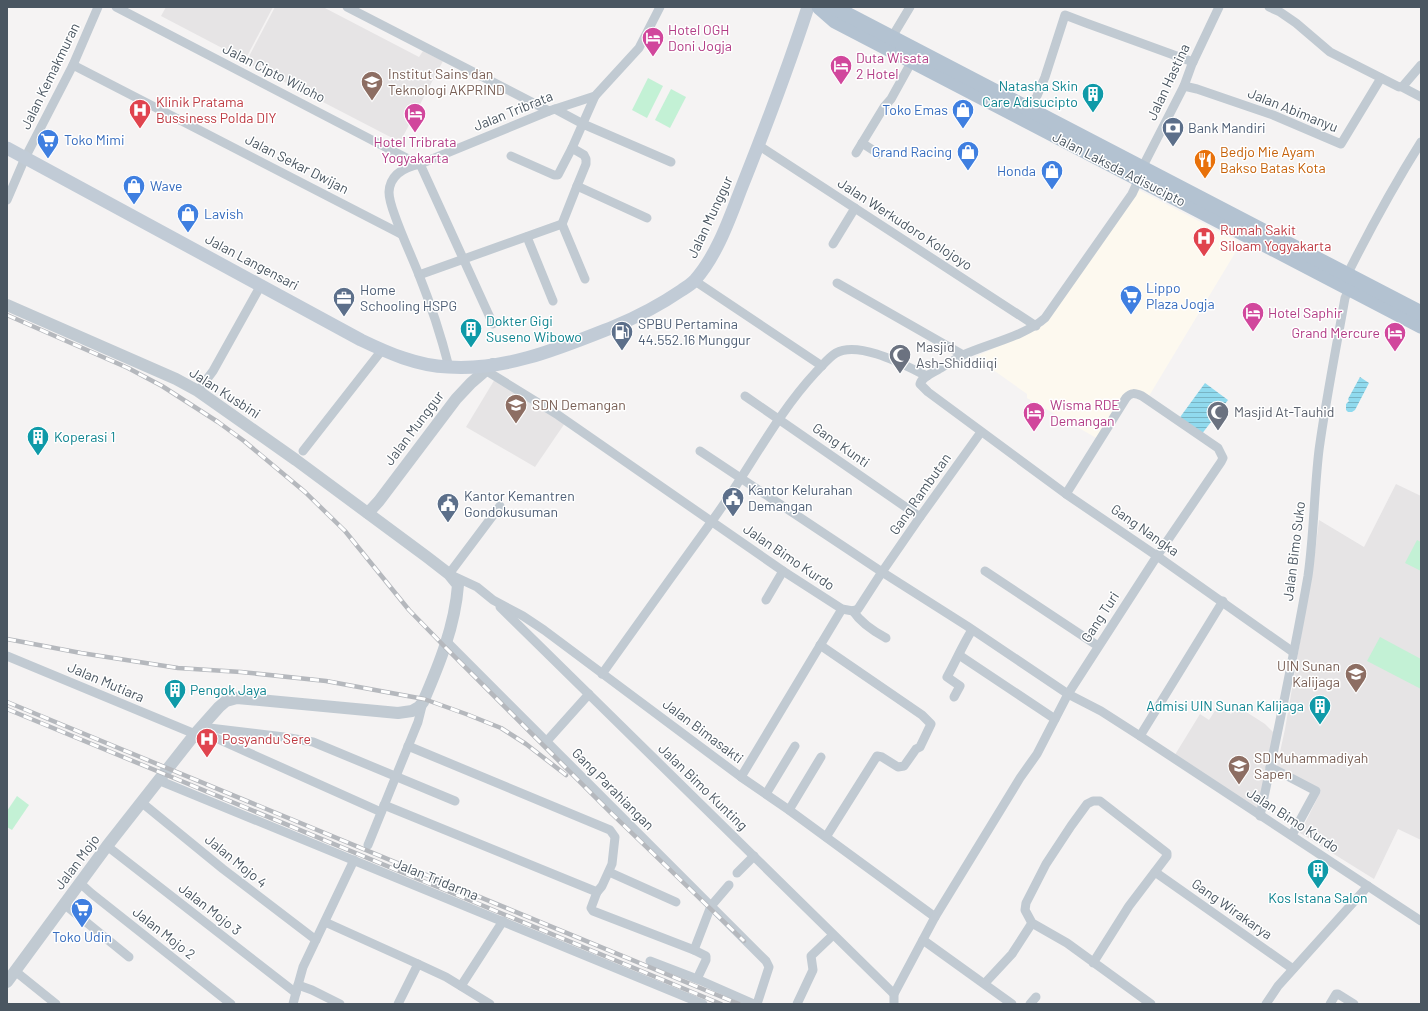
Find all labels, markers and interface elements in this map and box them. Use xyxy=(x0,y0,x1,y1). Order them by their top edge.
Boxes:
street label: Jalan Kemakmuran xyxy=(16,20,83,132)
place label: Hotel OGH Doni Jogja xyxy=(668,21,732,54)
hotel icon: Hotel OGH Doni Jogja xyxy=(640,25,666,58)
street label: Jalan Cipto Wiloho xyxy=(220,39,328,106)
street label: Jalan Hastina xyxy=(1142,41,1193,123)
place label: Duta Wisata 2 Hotel xyxy=(856,49,929,82)
hotel icon: Duta Wisata 2 Hotel xyxy=(828,53,854,86)
place label: Institut Sains dan Teknologi AKPRIND xyxy=(388,65,505,98)
school or university icon: Institut Sains dan Teknologi AKPRIND xyxy=(359,69,385,102)
place label: Natasha Skin Care Adisucipto xyxy=(982,77,1078,110)
building icon: Natasha Skin Care Adisucipto xyxy=(1080,81,1106,114)
street label: Jalan Abimanyu xyxy=(1246,84,1341,135)
street label: Jalan Tribrata xyxy=(471,87,555,134)
place label: Klinik Pratama Bussiness Polda DIY xyxy=(156,93,277,126)
hospital icon: Klinik Pratama Bussiness Polda DIY xyxy=(127,97,153,130)
shop icon: Toko Emas xyxy=(950,97,976,130)
hotel icon: Hotel Tribrata Yogyakarta xyxy=(402,101,428,134)
place label: Toko Emas xyxy=(882,101,948,118)
bank icon: Bank Mandiri xyxy=(1160,115,1186,148)
place label: Bank Mandiri xyxy=(1188,119,1266,136)
supermarket icon: Toko Mimi xyxy=(35,127,61,160)
street label: Jalan Laksda Adisucipto xyxy=(1050,128,1189,210)
street label: Jalan Sekar Dwijan xyxy=(243,130,352,197)
place label: Toko Mimi xyxy=(64,131,125,148)
place label: Hotel Tribrata Yogyakarta xyxy=(373,133,457,166)
shop icon: Grand Racing xyxy=(955,139,981,172)
place label: Grand Racing xyxy=(872,143,952,160)
place label: Bedjo Mie Ayam Bakso Batas Kota xyxy=(1220,143,1326,176)
restaurant icon: Bedjo Mie Ayam Bakso Batas Kota xyxy=(1192,147,1218,180)
shop icon: Honda xyxy=(1039,158,1065,191)
place label: Honda xyxy=(997,162,1036,179)
shop icon: Wave xyxy=(121,173,147,206)
street label: Jalan Munggur xyxy=(683,173,736,261)
street label: Jalan Werkudoro Kolojoyo xyxy=(835,174,976,273)
place label: Wave xyxy=(150,177,183,194)
shop icon: Lavish xyxy=(175,201,201,234)
place label: Lavish xyxy=(204,205,244,222)
place label: Rumah Sakit Siloam Yogyakarta xyxy=(1220,221,1331,254)
hospital icon: Rumah Sakit Siloam Yogyakarta xyxy=(1191,225,1217,258)
street label: Jalan Langensari xyxy=(202,230,302,293)
place label: Lippo Plaza Jogja xyxy=(1146,279,1215,312)
place label: Home Schooling HSPG xyxy=(360,281,457,314)
supermarket icon: Lippo Plaza Jogja xyxy=(1118,283,1144,316)
office icon: Home Schooling HSPG xyxy=(331,285,357,318)
hotel icon: Hotel Saphir xyxy=(1240,300,1266,333)
place label: Hotel Saphir xyxy=(1268,304,1342,321)
place label: Dokter Gigi Suseno Wibowo xyxy=(486,312,582,345)
place label: SPBU Pertamina 44.552.16 Munggur xyxy=(638,315,751,348)
building icon: Dokter Gigi Suseno Wibowo xyxy=(458,316,484,349)
fuel station icon: SPBU Pertamina 44.552.16 Munggur xyxy=(609,319,635,352)
hotel icon: Grand Mercure xyxy=(1382,320,1408,353)
place label: Grand Mercure xyxy=(1292,324,1380,341)
place label: Masjid Ash-Shiddiiqi xyxy=(916,338,997,371)
mosque icon: Masjid Ash-Shiddiiqi xyxy=(887,342,913,375)
street label: Jalan Kusbini xyxy=(187,363,264,422)
street label: Jalan Munggur xyxy=(380,387,447,468)
school or university icon: SDN Demangan xyxy=(503,392,529,425)
place label: SDN Demangan xyxy=(532,396,626,413)
place label: Wisma RDE Demangan xyxy=(1050,396,1120,429)
mosque icon: Masjid At-Tauhid xyxy=(1205,399,1231,432)
hotel icon: Wisma RDE Demangan xyxy=(1021,400,1047,433)
place label: Masjid At-Tauhid xyxy=(1234,403,1335,420)
street label: Gang Kunti xyxy=(809,419,873,470)
building icon: Koperasi 1 xyxy=(25,424,51,457)
place label: Koperasi 1 xyxy=(54,428,115,445)
street label: Gang Rambutan xyxy=(885,450,954,538)
place label: Kantor Kelurahan Demangan xyxy=(748,481,853,514)
public building icon: Kantor Kelurahan Demangan xyxy=(720,485,746,518)
place label: Kantor Kemantren Gondokusuman xyxy=(464,487,575,520)
public building icon: Kantor Kemantren Gondokusuman xyxy=(435,491,461,524)
street label: Gang Nangka xyxy=(1108,500,1183,559)
street label: Jalan Bimo Suko xyxy=(1279,500,1308,602)
street label: Jalan Bimo Kurdo xyxy=(740,520,838,593)
street label: Gang Turi xyxy=(1077,588,1122,645)
place label: UIN Sunan Kalijaga xyxy=(1277,657,1340,690)
street label: Jalan Mutiara xyxy=(65,658,147,705)
school or university icon: UIN Sunan Kalijaga xyxy=(1343,661,1369,694)
building icon: Pengok Jaya xyxy=(162,677,188,710)
place label: Pengok Jaya xyxy=(190,681,267,698)
building icon: Admisi UIN Sunan Kalijaga xyxy=(1307,693,1333,726)
street label: Jalan Bimasakti xyxy=(660,695,747,766)
place label: Admisi UIN Sunan Kalijaga xyxy=(1146,697,1304,714)
hospital icon: Posyandu Sere xyxy=(194,726,220,759)
place label: Posyandu Sere xyxy=(222,730,311,747)
street label: Jalan Bimo Kunting xyxy=(655,740,752,834)
street label: Gang Parahiangan xyxy=(569,744,658,833)
place label: SD Muhammadiyah Sapen xyxy=(1254,749,1368,782)
school or university icon: SD Muhammadiyah Sapen xyxy=(1226,753,1252,786)
street label: Jalan Bimo Kurdo xyxy=(1244,783,1343,856)
street label: Jalan Mojo 4 xyxy=(202,830,271,891)
street label: Jalan Mojo xyxy=(50,831,103,893)
street label: Jalan Tridarma xyxy=(391,854,481,903)
building icon: Kos Istana Salon xyxy=(1305,857,1331,890)
street label: Gang Wirakarya xyxy=(1189,875,1276,943)
street label: Jalan Mojo 3 xyxy=(176,879,245,938)
place label: Kos Istana Salon xyxy=(1268,889,1368,906)
supermarket icon: Toko Udin xyxy=(69,896,95,929)
street label: Jalan Mojo 2 xyxy=(130,903,199,962)
place label: Toko Udin xyxy=(52,928,112,945)

